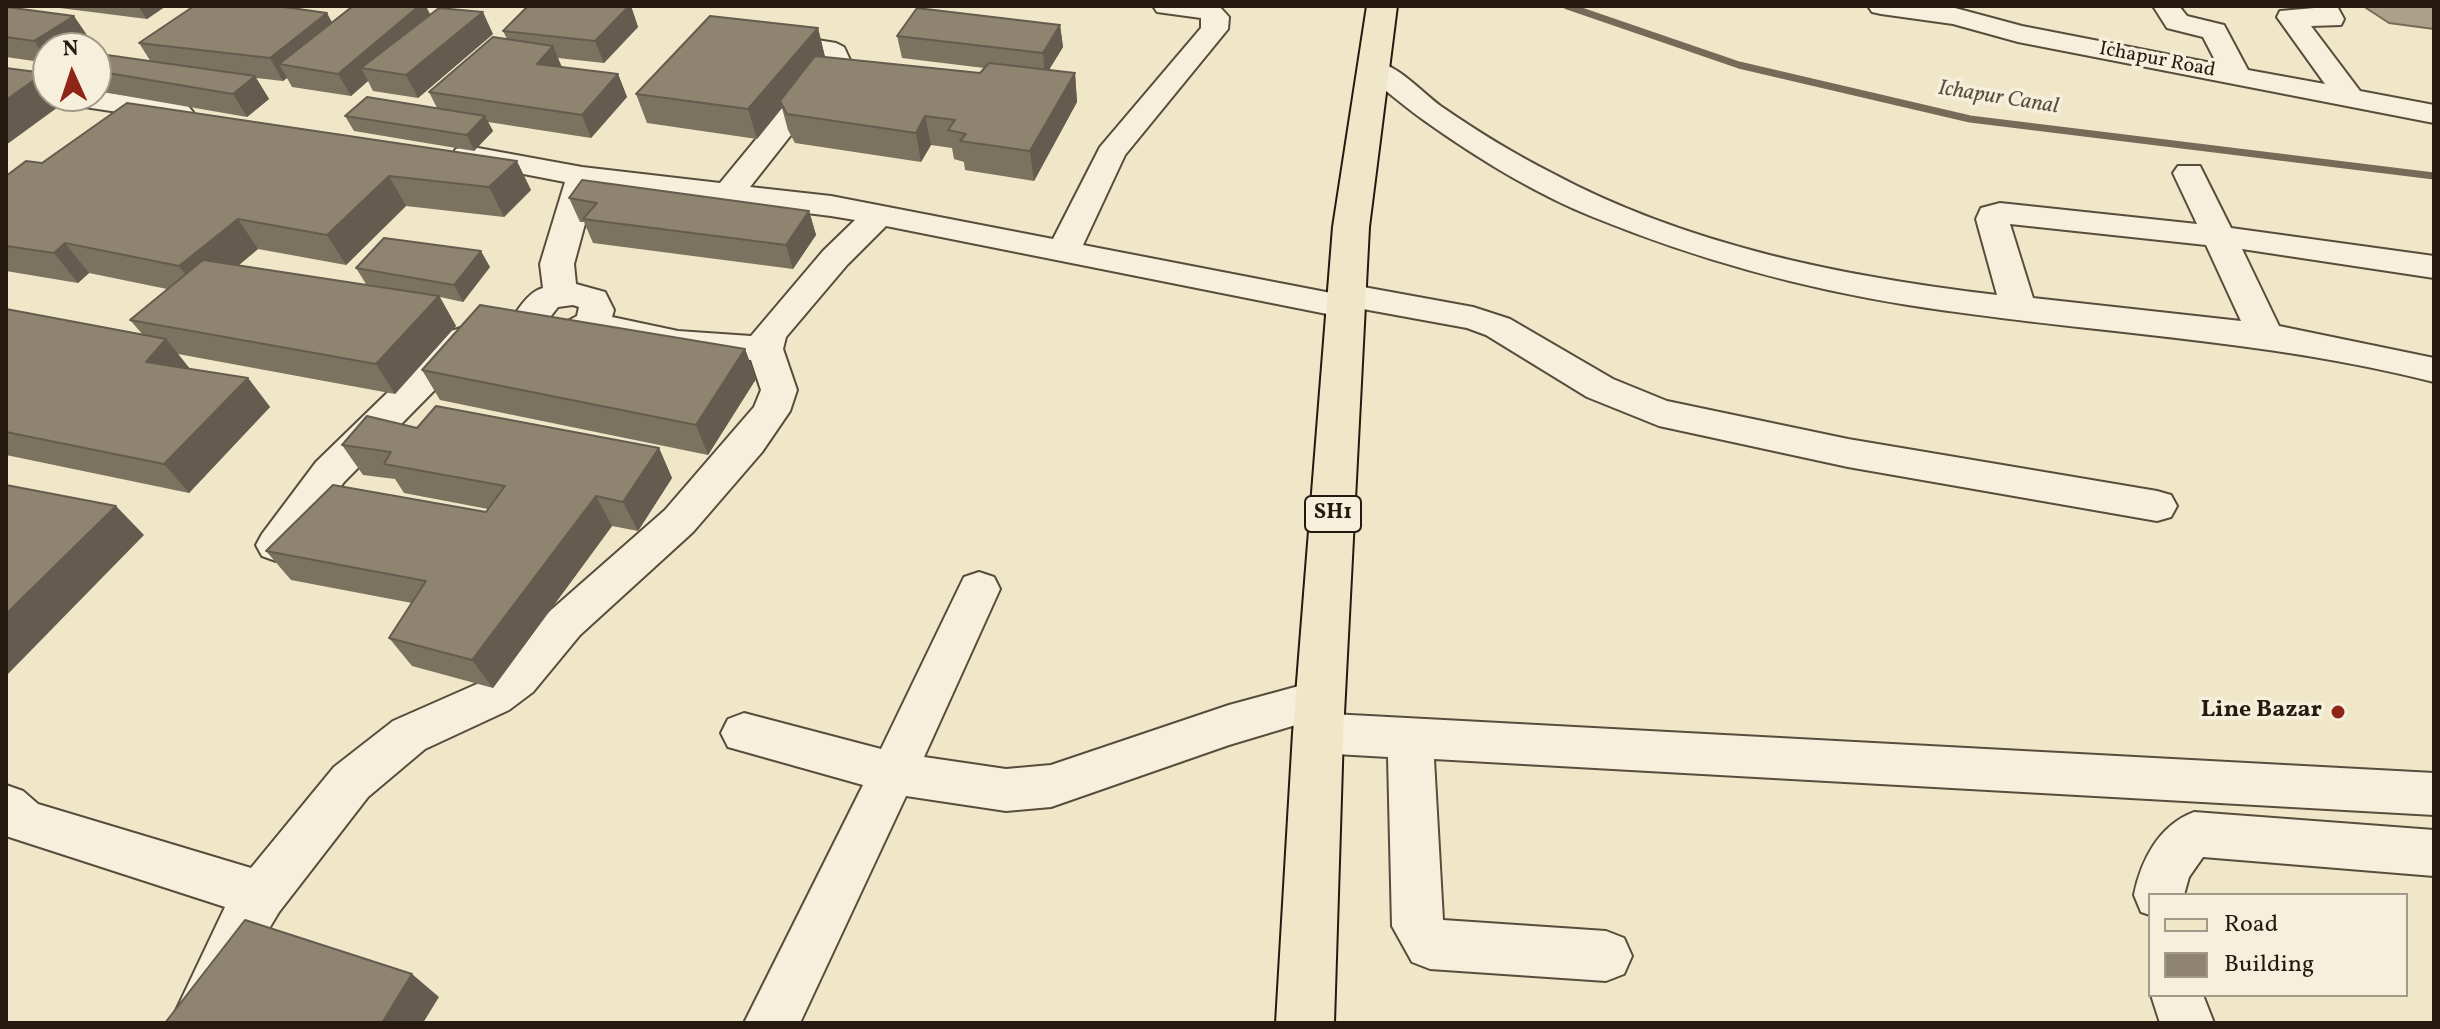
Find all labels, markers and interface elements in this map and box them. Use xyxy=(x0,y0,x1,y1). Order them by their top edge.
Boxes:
north arrow xyxy=(32,32,112,112)
text: N xyxy=(62,34,80,65)
street label: Ichapur Road xyxy=(2097,38,2217,84)
water label: Ichapur Canal xyxy=(1936,76,2060,122)
road number: SH1 xyxy=(1305,496,1361,532)
place label: Line Bazar xyxy=(2201,698,2322,726)
marker: Line Bazar xyxy=(2329,703,2347,721)
legend xyxy=(2148,893,2408,997)
text: Road xyxy=(2224,908,2278,942)
text: Building xyxy=(2224,948,2314,982)

